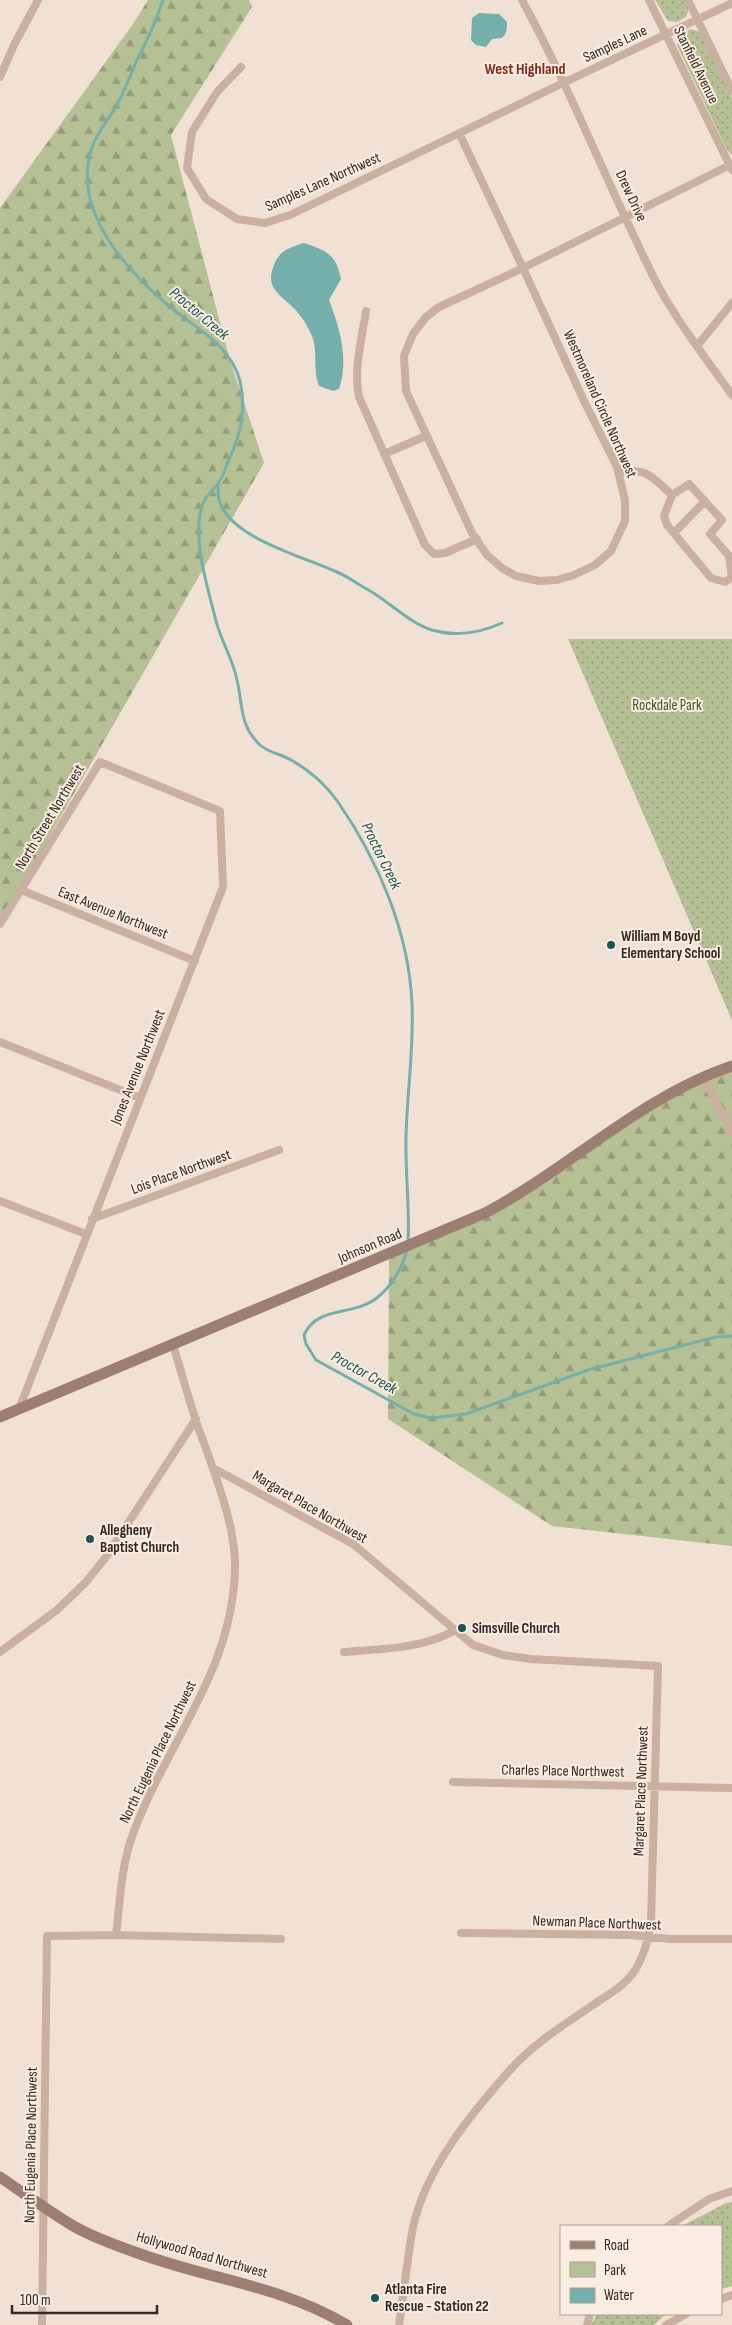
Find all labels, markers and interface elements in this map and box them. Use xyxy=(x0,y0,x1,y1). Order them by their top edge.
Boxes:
street label: Samples Lane xyxy=(580,21,650,67)
street label: Stanfield Avenue xyxy=(669,23,723,107)
district label: West Highland xyxy=(484,60,566,79)
street label: Samples Lane Northwest xyxy=(262,148,384,216)
street label: Drew Drive xyxy=(611,167,651,225)
water label: Proctor Creek xyxy=(165,284,233,345)
street label: Westmoreland Circle Northwest xyxy=(559,327,641,481)
park label: Rockdale Park xyxy=(632,696,702,715)
street label: North Street Northwest xyxy=(11,761,89,873)
water label: Proctor Creek xyxy=(357,819,406,893)
street label: East Avenue Northwest xyxy=(55,882,171,944)
place label: William M Boyd Elementary School xyxy=(621,927,720,963)
marker: William M Boyd Elementary School xyxy=(605,939,617,951)
street label: Jones Avenue Northwest xyxy=(106,1006,170,1128)
street label: Lois Place Northwest xyxy=(128,1145,234,1199)
street label: Johnson Road xyxy=(334,1224,405,1268)
water label: Proctor Creek xyxy=(328,1347,401,1399)
street label: Margaret Place Northwest xyxy=(249,1466,371,1548)
place label: Allegheny Baptist Church xyxy=(99,1521,179,1557)
marker: Allegheny Baptist Church xyxy=(84,1533,96,1545)
place label: Simsville Church xyxy=(472,1619,560,1638)
marker: Simsville Church xyxy=(456,1622,468,1634)
street label: North Eugenia Place Northwest xyxy=(115,1677,201,1826)
street label: Margaret Place Northwest xyxy=(629,1725,653,1856)
street label: Charles Place Northwest xyxy=(501,1760,625,1782)
street label: Newman Place Northwest xyxy=(532,1911,662,1935)
street label: North Eugenia Place Northwest xyxy=(20,2066,42,2223)
legend xyxy=(560,2225,722,2315)
street label: Hollywood Road Northwest xyxy=(134,2227,270,2283)
text: Road xyxy=(604,2236,629,2255)
text: Park xyxy=(604,2261,626,2280)
place label: Atlanta Fire Rescue - Station 22 xyxy=(384,2280,489,2316)
scale bar xyxy=(12,2282,158,2314)
text: Water xyxy=(604,2286,635,2305)
text: 100 m xyxy=(20,2291,51,2310)
marker: Atlanta Fire Rescue - Station 22 xyxy=(369,2292,381,2304)

